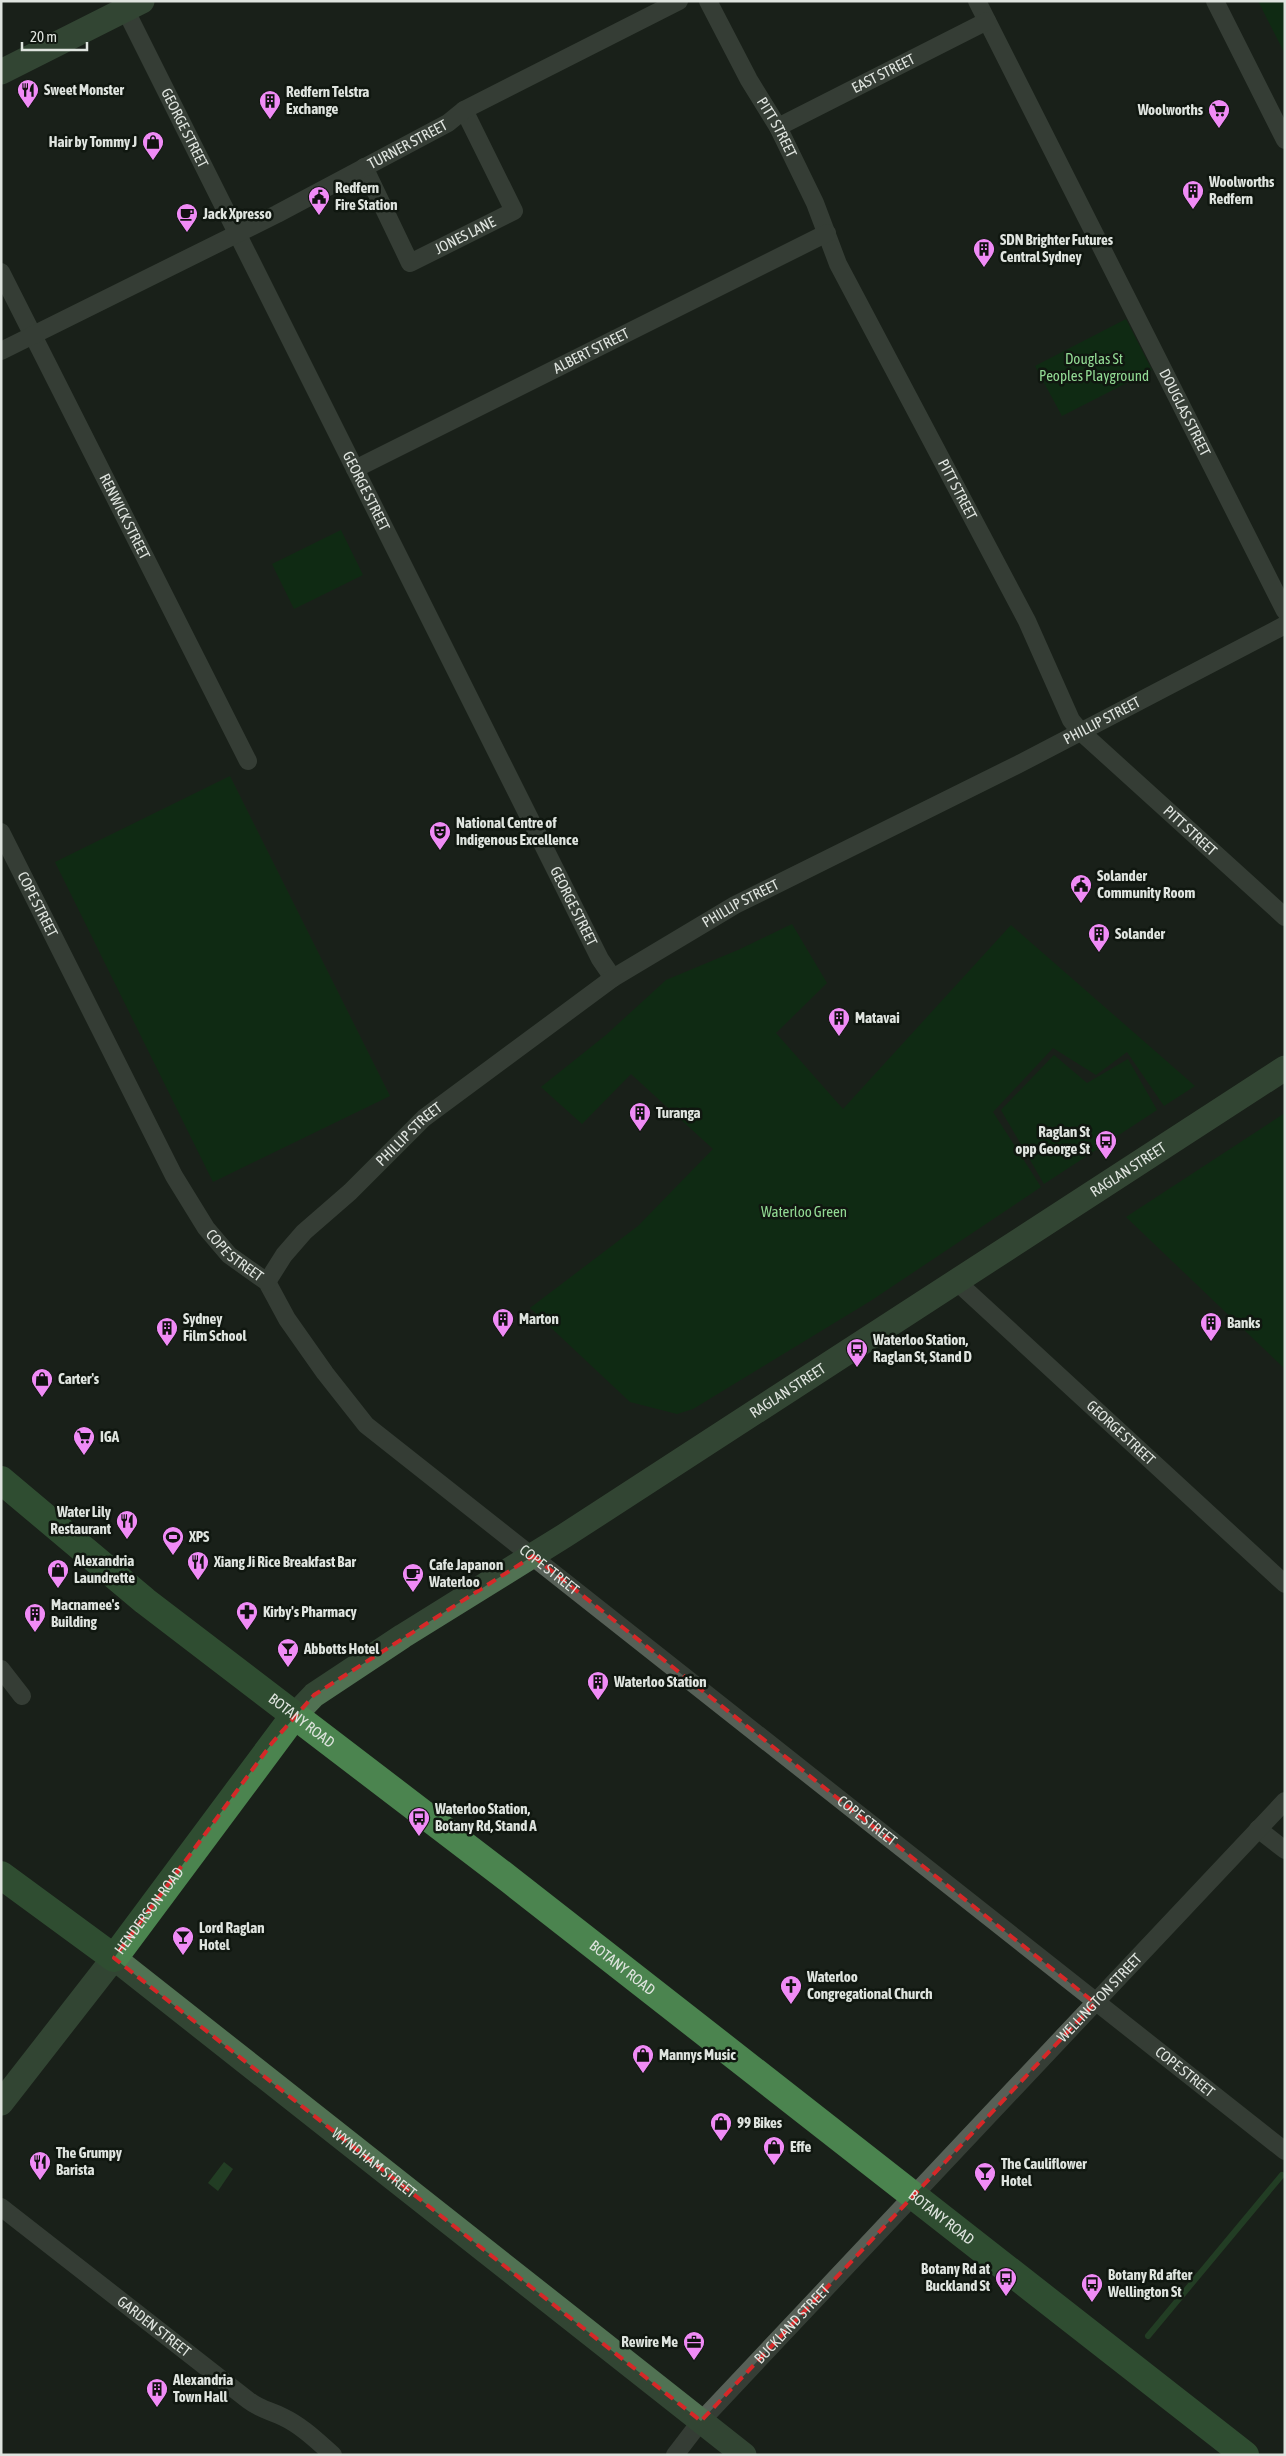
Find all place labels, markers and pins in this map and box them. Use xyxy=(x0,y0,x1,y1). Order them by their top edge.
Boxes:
restaurant icon: Sweet Monster xyxy=(16,78,40,109)
place label: Sweet Monster xyxy=(44,81,125,98)
place label: Redfern Telstra Exchange xyxy=(286,83,369,117)
building icon: Redfern Telstra Exchange xyxy=(258,89,282,120)
supermarket icon: Woolworths xyxy=(1207,98,1231,129)
place label: Woolworths xyxy=(1137,101,1204,118)
shop icon: Hair by Tommy J xyxy=(141,130,165,161)
place label: Hair by Tommy J xyxy=(49,133,137,150)
place label: Woolworths Redfern xyxy=(1208,173,1275,207)
place label: Redfern Fire Station xyxy=(335,179,397,213)
building icon: Woolworths Redfern xyxy=(1181,179,1205,210)
public building icon: Redfern Fire Station xyxy=(307,185,331,216)
cafe icon: Jack Xpresso xyxy=(175,202,199,233)
place label: Jack Xpresso xyxy=(202,205,272,222)
place label: SDN Brighter Futures Central Sydney xyxy=(1000,231,1114,265)
building icon: SDN Brighter Futures Central Sydney xyxy=(972,237,996,268)
place label: National Centre of Indigenous Excellence xyxy=(456,814,579,848)
theatre icon: National Centre of Indigenous Excellence xyxy=(428,820,452,851)
place label: Solander Community Room xyxy=(1097,867,1196,901)
public building icon: Solander Community Room xyxy=(1069,873,1093,904)
building icon: Solander xyxy=(1087,922,1111,953)
place label: Solander xyxy=(1115,925,1165,942)
building icon: Matavai xyxy=(827,1006,851,1037)
place label: Matavai xyxy=(855,1009,900,1026)
building icon: Turanga xyxy=(628,1101,652,1132)
place label: Turanga xyxy=(656,1104,701,1121)
place label: Raglan St opp George St xyxy=(1015,1123,1091,1157)
bus stop icon: Raglan St opp George St xyxy=(1094,1129,1118,1160)
building icon: Marton xyxy=(491,1307,515,1338)
place label: Sydney Film School xyxy=(183,1310,248,1344)
place label: Marton xyxy=(519,1310,559,1327)
building icon: Banks xyxy=(1199,1311,1223,1342)
place label: Banks xyxy=(1227,1314,1261,1331)
building icon: Sydney Film School xyxy=(155,1316,179,1347)
place label: Waterloo Station, Raglan St, Stand D xyxy=(872,1331,972,1365)
bus stop icon: Waterloo Station, Raglan St, Stand D xyxy=(845,1337,869,1368)
shop icon: Carter's xyxy=(30,1367,54,1398)
place label: Carter's xyxy=(58,1370,100,1387)
supermarket icon: IGA xyxy=(72,1425,96,1456)
place label: IGA xyxy=(100,1428,120,1445)
place label: Water Lily Restaurant xyxy=(50,1503,112,1537)
restaurant icon: Water Lily Restaurant xyxy=(115,1509,139,1540)
sports icon: XPS xyxy=(161,1525,185,1556)
place label: XPS xyxy=(188,1528,210,1545)
restaurant icon: Xiang Ji Rice Breakfast Bar xyxy=(186,1550,210,1581)
place label: Alexandria Laundrette xyxy=(73,1552,135,1586)
place label: Xiang Ji Rice Breakfast Bar xyxy=(213,1553,356,1570)
place label: Cafe Japanon Waterloo xyxy=(428,1556,503,1590)
shop icon: Alexandria Laundrette xyxy=(46,1558,70,1589)
cafe icon: Cafe Japanon Waterloo xyxy=(401,1562,425,1593)
place label: Macnamee's Building xyxy=(51,1596,120,1630)
pharmacy icon: Kirby's Pharmacy xyxy=(235,1600,259,1631)
building icon: Macnamee's Building xyxy=(23,1602,47,1633)
place label: Kirby's Pharmacy xyxy=(263,1603,358,1620)
bar icon: Abbotts Hotel xyxy=(276,1637,300,1668)
place label: Abbotts Hotel xyxy=(303,1640,380,1657)
building icon: Waterloo Station xyxy=(586,1670,610,1701)
place label: Waterloo Station xyxy=(613,1673,706,1690)
place label: Waterloo Station, Botany Rd, Stand A xyxy=(434,1800,537,1834)
bus stop icon: Waterloo Station, Botany Rd, Stand A xyxy=(407,1806,431,1837)
place label: Lord Raglan Hotel xyxy=(199,1919,265,1953)
bar icon: Lord Raglan Hotel xyxy=(171,1925,195,1956)
place label: Waterloo Congregational Church xyxy=(806,1968,933,2002)
church icon: Waterloo Congregational Church xyxy=(779,1974,803,2005)
shop icon: Mannys Music xyxy=(631,2043,655,2074)
place label: Mannys Music xyxy=(659,2046,736,2063)
shop icon: 99 Bikes xyxy=(709,2111,733,2142)
place label: 99 Bikes xyxy=(737,2114,783,2131)
shop icon: Effe xyxy=(762,2135,786,2166)
place label: Effe xyxy=(790,2138,812,2155)
place label: The Grumpy Barista xyxy=(56,2144,123,2178)
restaurant icon: The Grumpy Barista xyxy=(28,2150,52,2181)
place label: The Cauliflower Hotel xyxy=(1001,2155,1087,2189)
bar icon: The Cauliflower Hotel xyxy=(973,2161,997,2192)
place label: Botany Rd at Buckland St xyxy=(921,2260,991,2294)
bus stop icon: Botany Rd at Buckland St xyxy=(994,2266,1018,2297)
place label: Botany Rd after Wellington St xyxy=(1107,2266,1193,2300)
bus stop icon: Botany Rd after Wellington St xyxy=(1080,2272,1104,2303)
office icon: Rewire Me xyxy=(682,2330,706,2361)
place label: Rewire Me xyxy=(621,2333,678,2350)
place label: Alexandria Town Hall xyxy=(172,2371,233,2405)
building icon: Alexandria Town Hall xyxy=(145,2377,169,2408)

